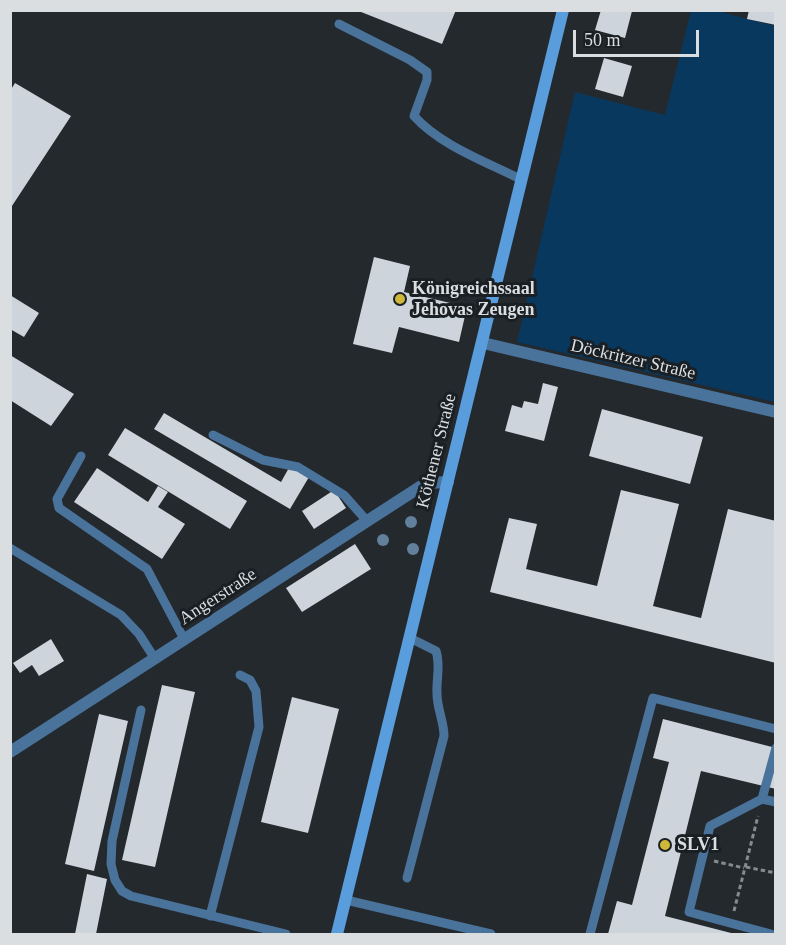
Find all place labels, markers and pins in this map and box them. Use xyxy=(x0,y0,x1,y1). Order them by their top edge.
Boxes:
place label: Königreichssaal Jehovas Zeugen xyxy=(412,278,535,320)
marker: Königreichssaal Jehovas Zeugen xyxy=(393,292,407,306)
place label: SLV1 xyxy=(677,834,719,856)
marker: SLV1 xyxy=(658,838,672,852)

